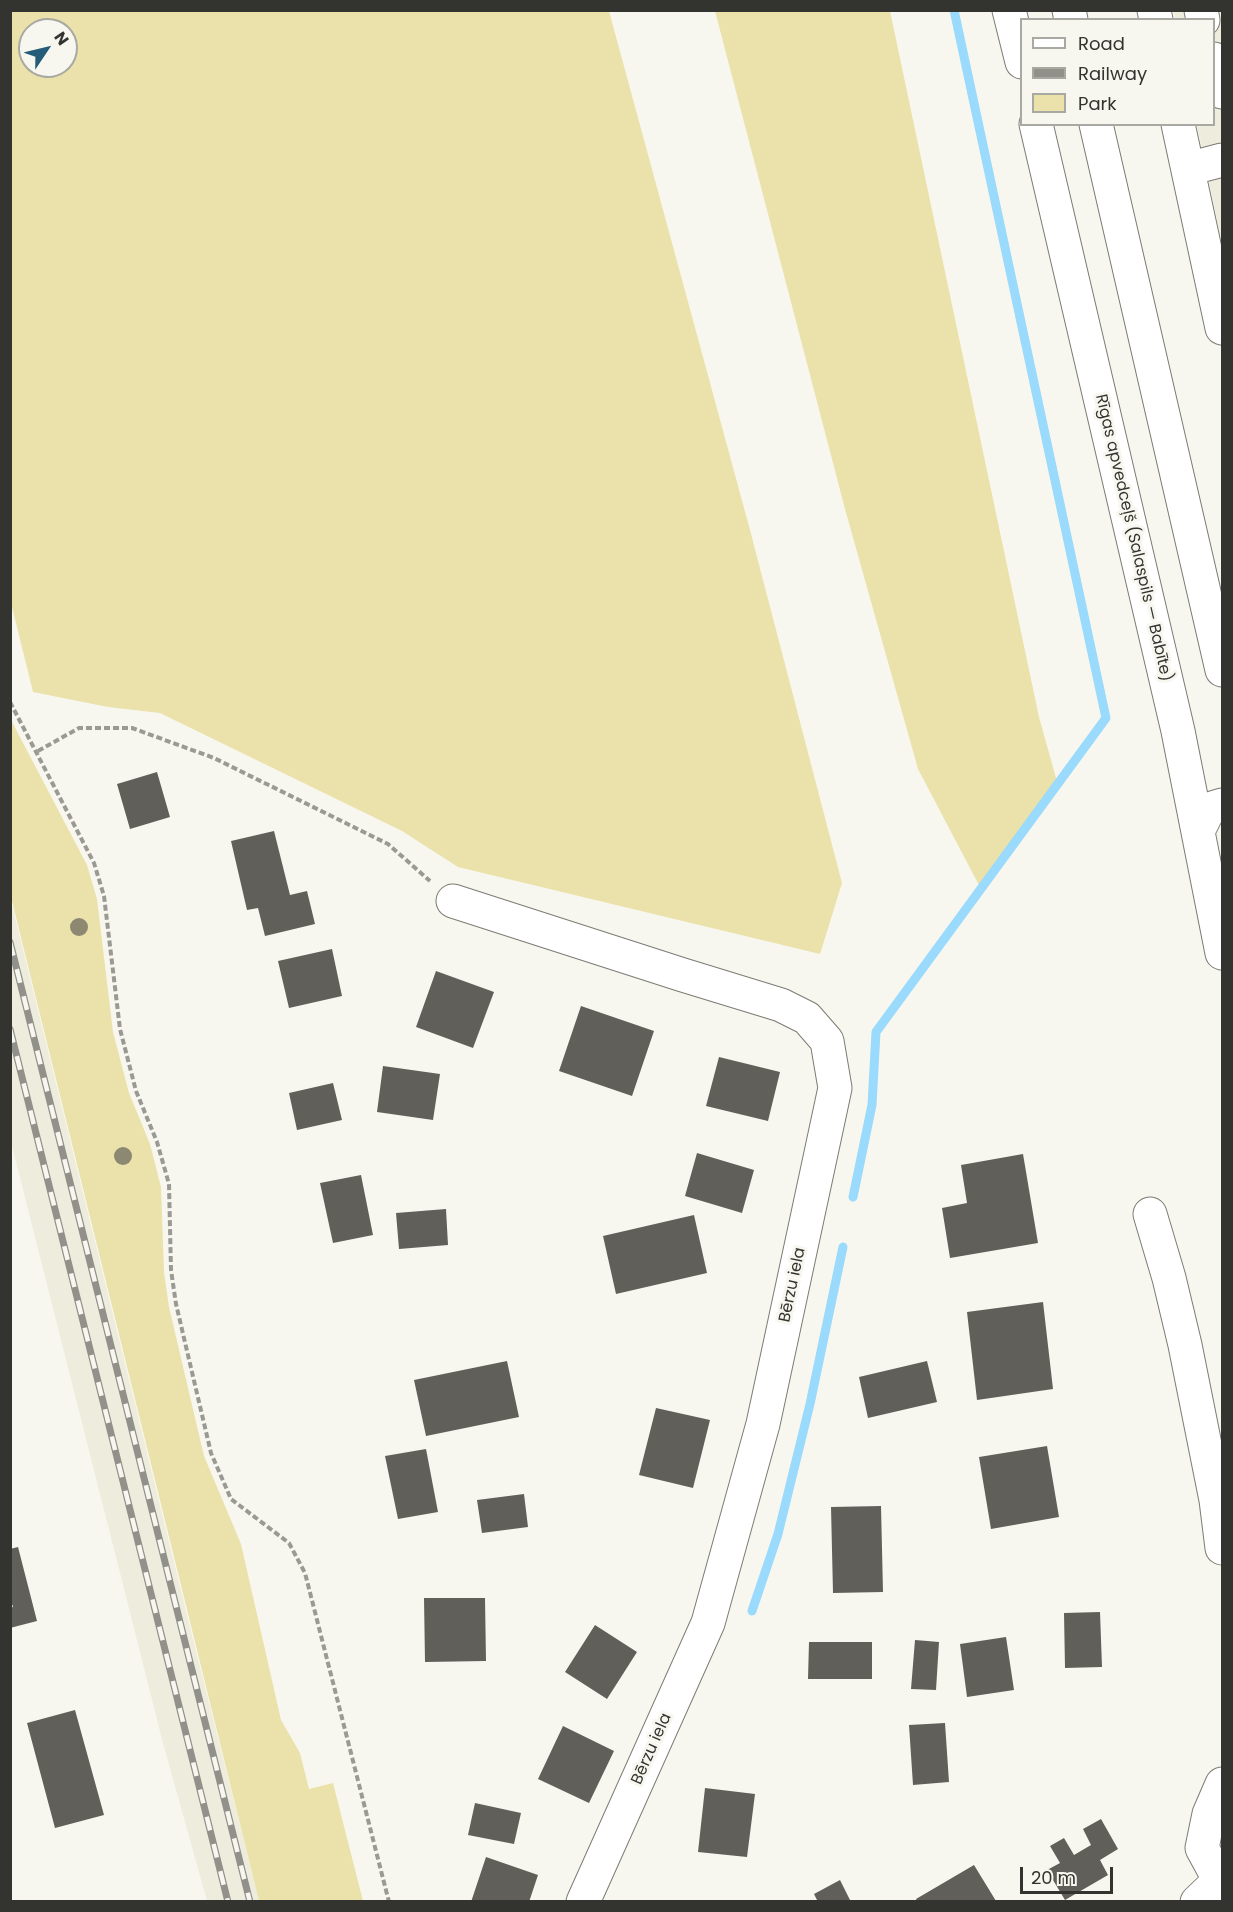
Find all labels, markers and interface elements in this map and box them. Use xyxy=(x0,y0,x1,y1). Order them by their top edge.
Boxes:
north arrow xyxy=(18,18,78,78)
legend xyxy=(1020,18,1215,126)
text: N xyxy=(49,27,74,50)
text: Road xyxy=(1078,31,1125,56)
text: Railway xyxy=(1078,61,1147,86)
text: Park xyxy=(1078,91,1117,116)
street label: Rīgas apvedceļš (Salaspils — Babīte) xyxy=(1091,393,1175,683)
street label: Bērzu iela xyxy=(776,1246,810,1324)
street label: Bērzu iela xyxy=(628,1710,676,1788)
scale bar xyxy=(1023,1855,1116,1893)
text: 20 m xyxy=(1031,1865,1076,1890)

